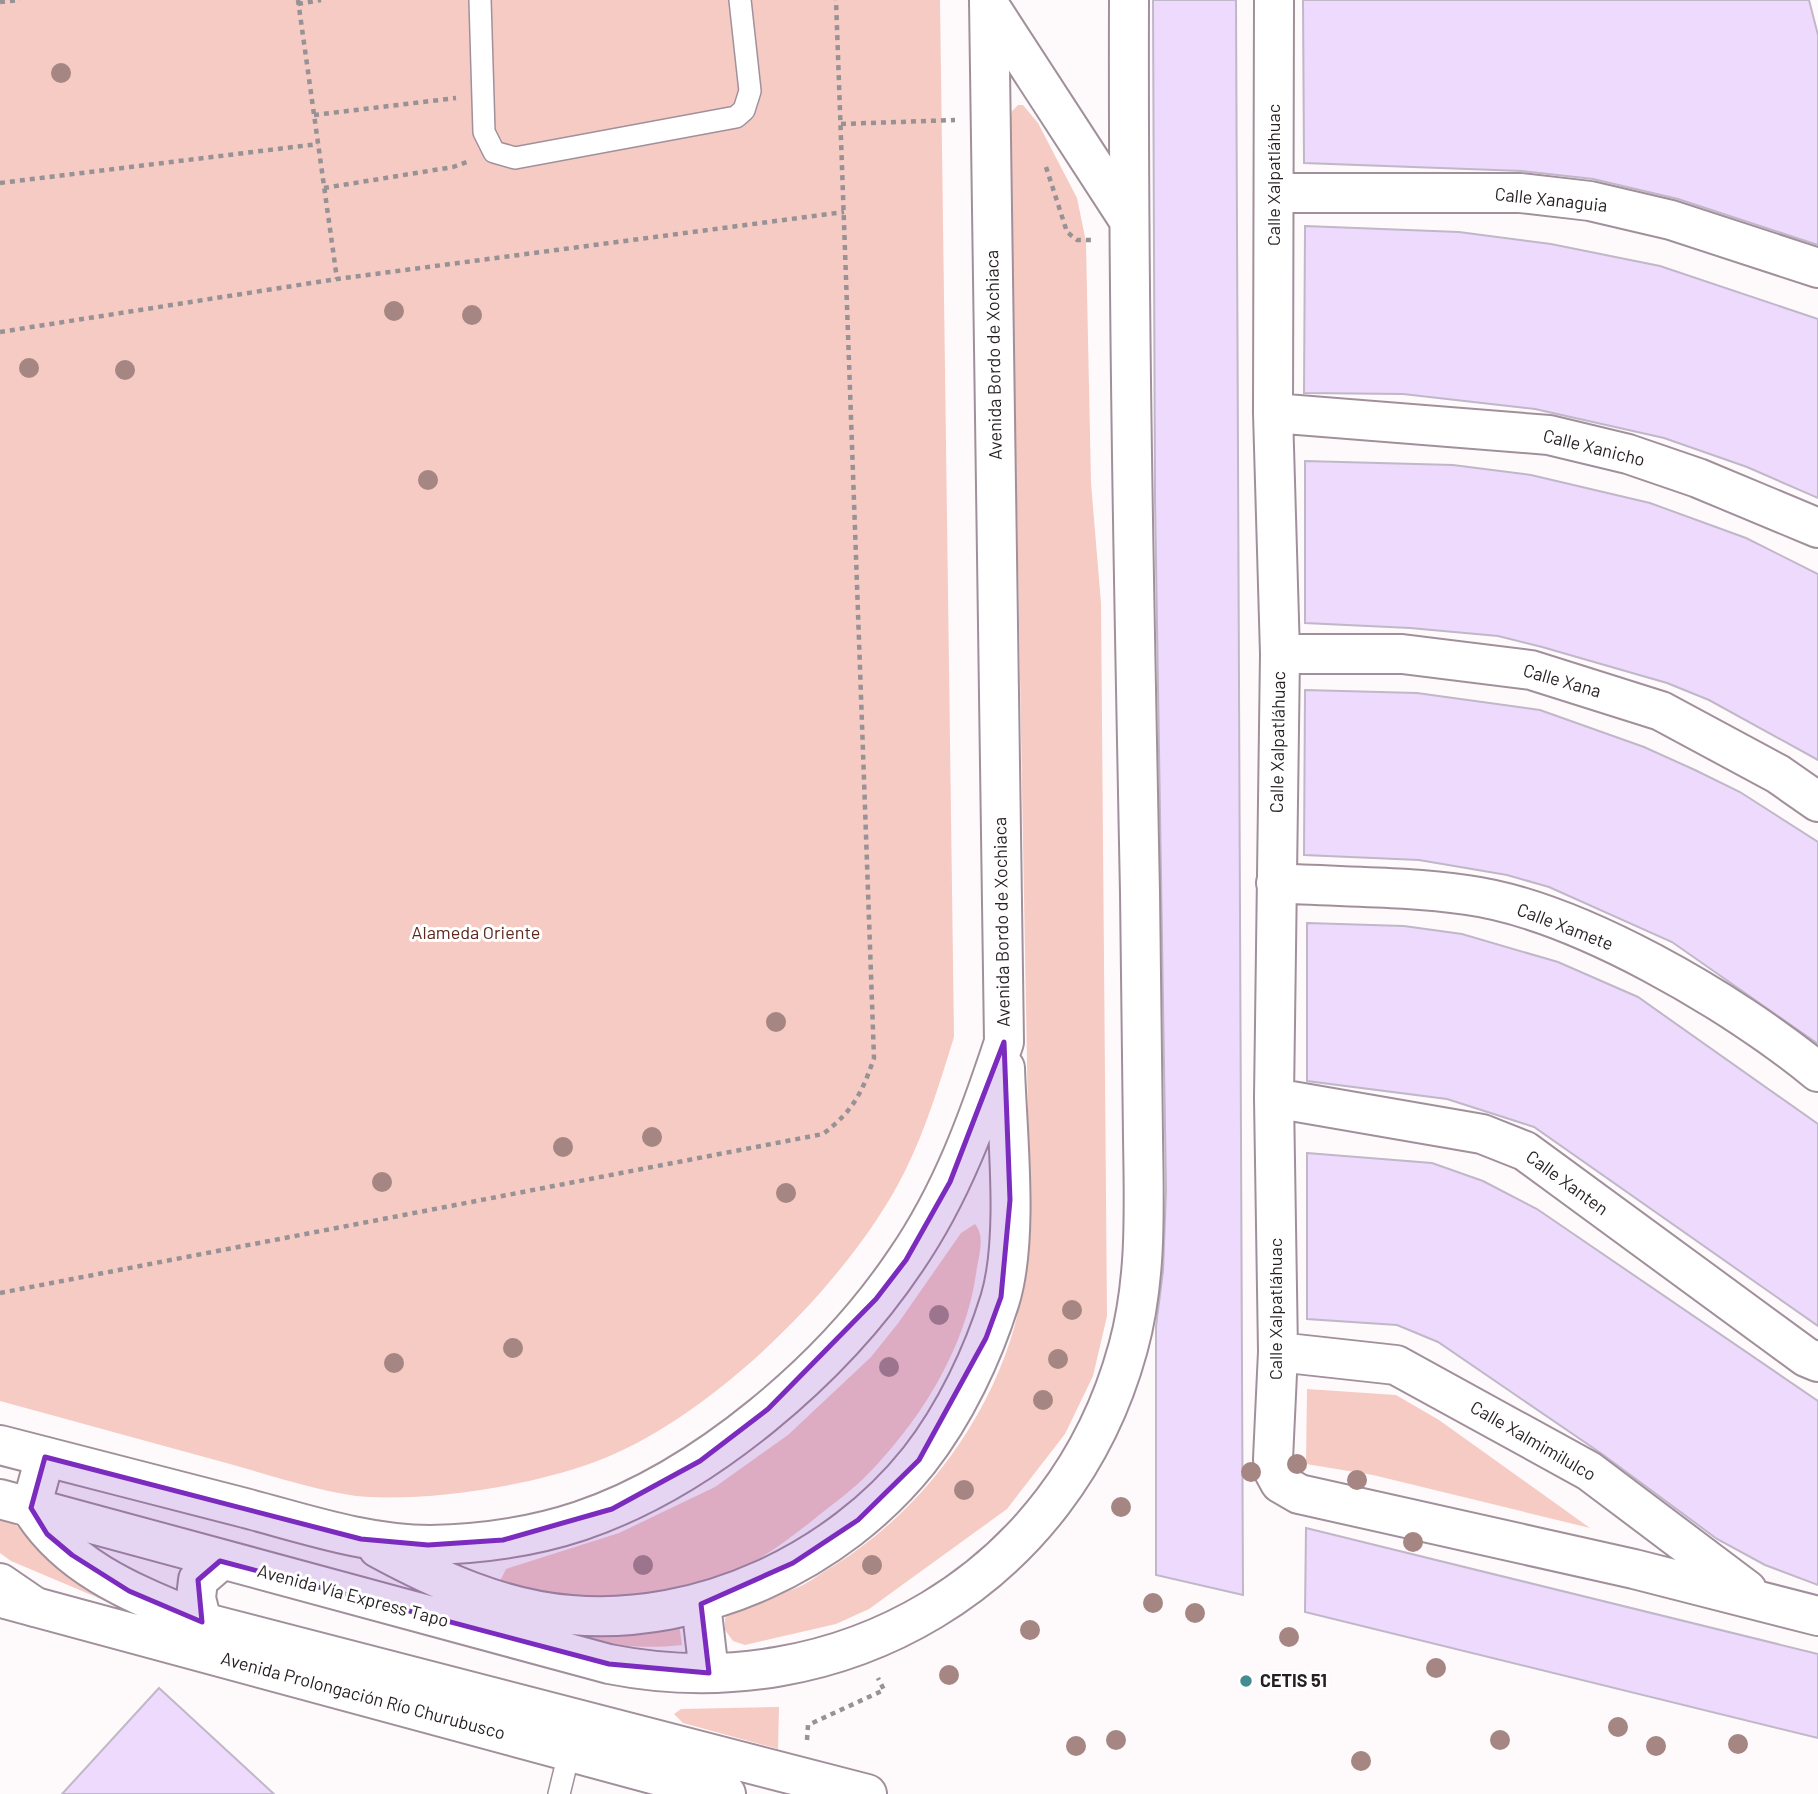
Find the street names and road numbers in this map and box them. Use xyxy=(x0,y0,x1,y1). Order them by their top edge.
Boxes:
street label: Calle Xalpatláhuac xyxy=(1262,104,1284,246)
street label: Calle Xanaguia xyxy=(1494,182,1608,216)
street label: Avenida Bordo de Xochiaca xyxy=(980,250,1006,460)
street label: Calle Xanicho xyxy=(1541,424,1647,470)
street label: Calle Xana xyxy=(1521,658,1604,702)
street label: Calle Xalpatláhuac xyxy=(1265,671,1289,813)
street label: Avenida Bordo de Xochiaca xyxy=(988,817,1014,1027)
street label: Calle Xamete xyxy=(1514,898,1617,954)
street label: Calle Xanten xyxy=(1522,1145,1613,1219)
street label: Calle Xalpatláhuac xyxy=(1264,1238,1286,1380)
street label: Calle Xalmimilulco xyxy=(1467,1395,1600,1485)
street label: Avenida Vía Express Tapo xyxy=(255,1559,451,1631)
street label: Avenida Prolongación Río Churubusco xyxy=(219,1646,508,1744)

